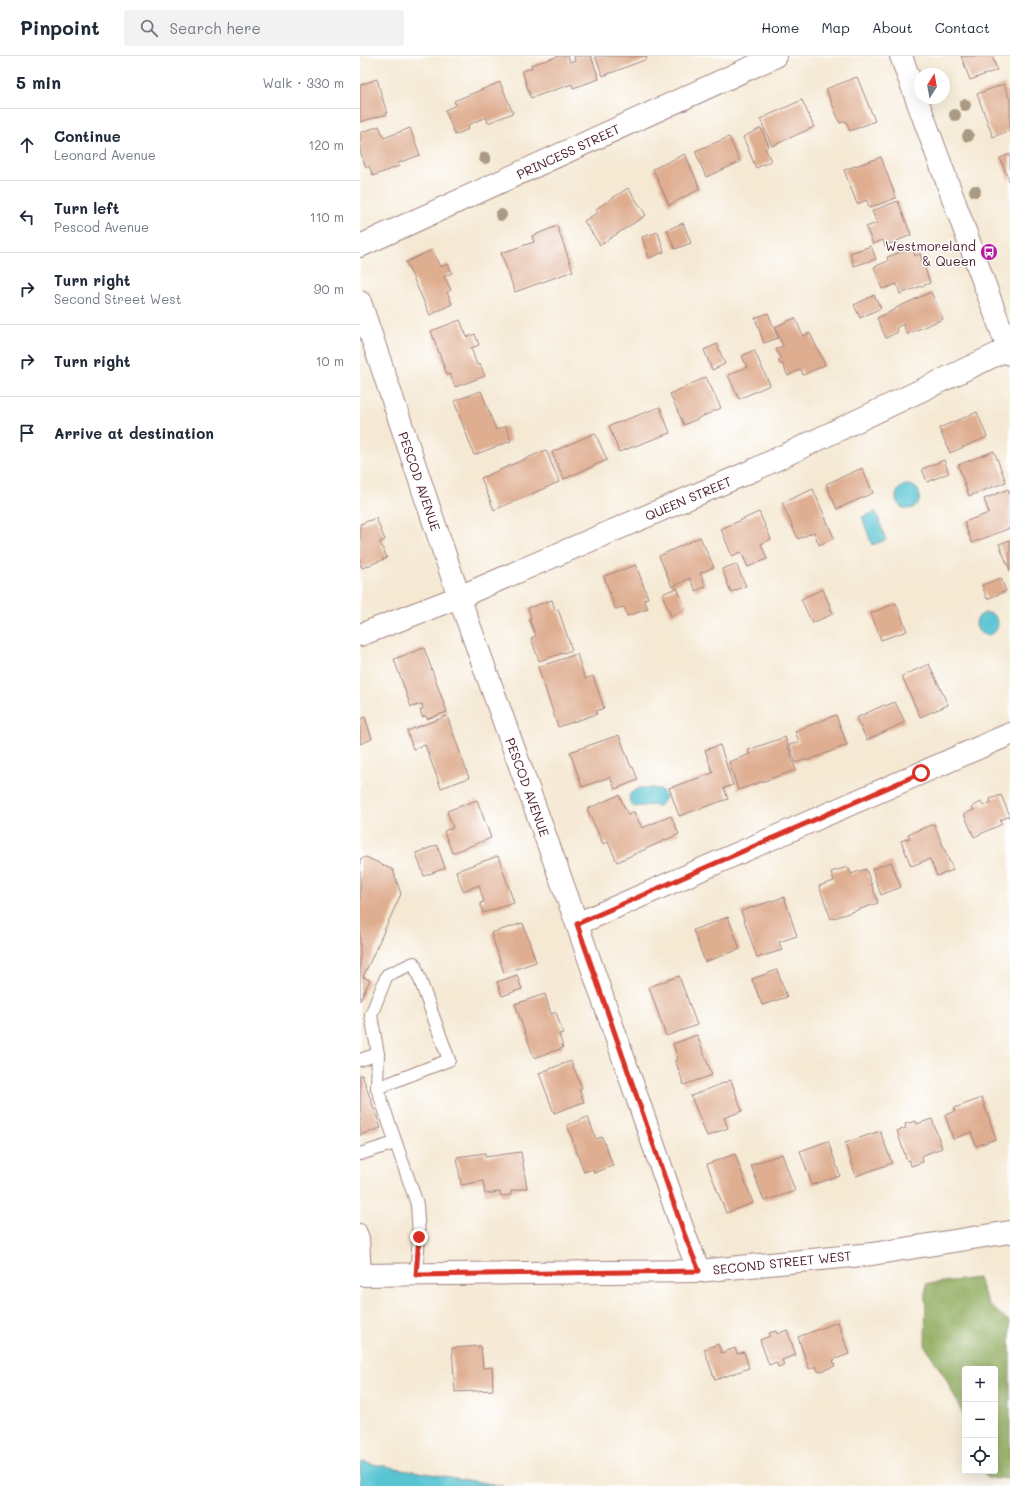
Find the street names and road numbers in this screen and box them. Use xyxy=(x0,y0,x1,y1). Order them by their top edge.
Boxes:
street label: PRINCESS STREET xyxy=(514,120,622,182)
street label: PESCOD AVENUE xyxy=(395,429,445,533)
street label: QUEEN STREET xyxy=(642,472,734,524)
street label: PESCOD AVENUE xyxy=(502,735,554,839)
street label: SECOND STREET WEST xyxy=(712,1246,852,1278)

